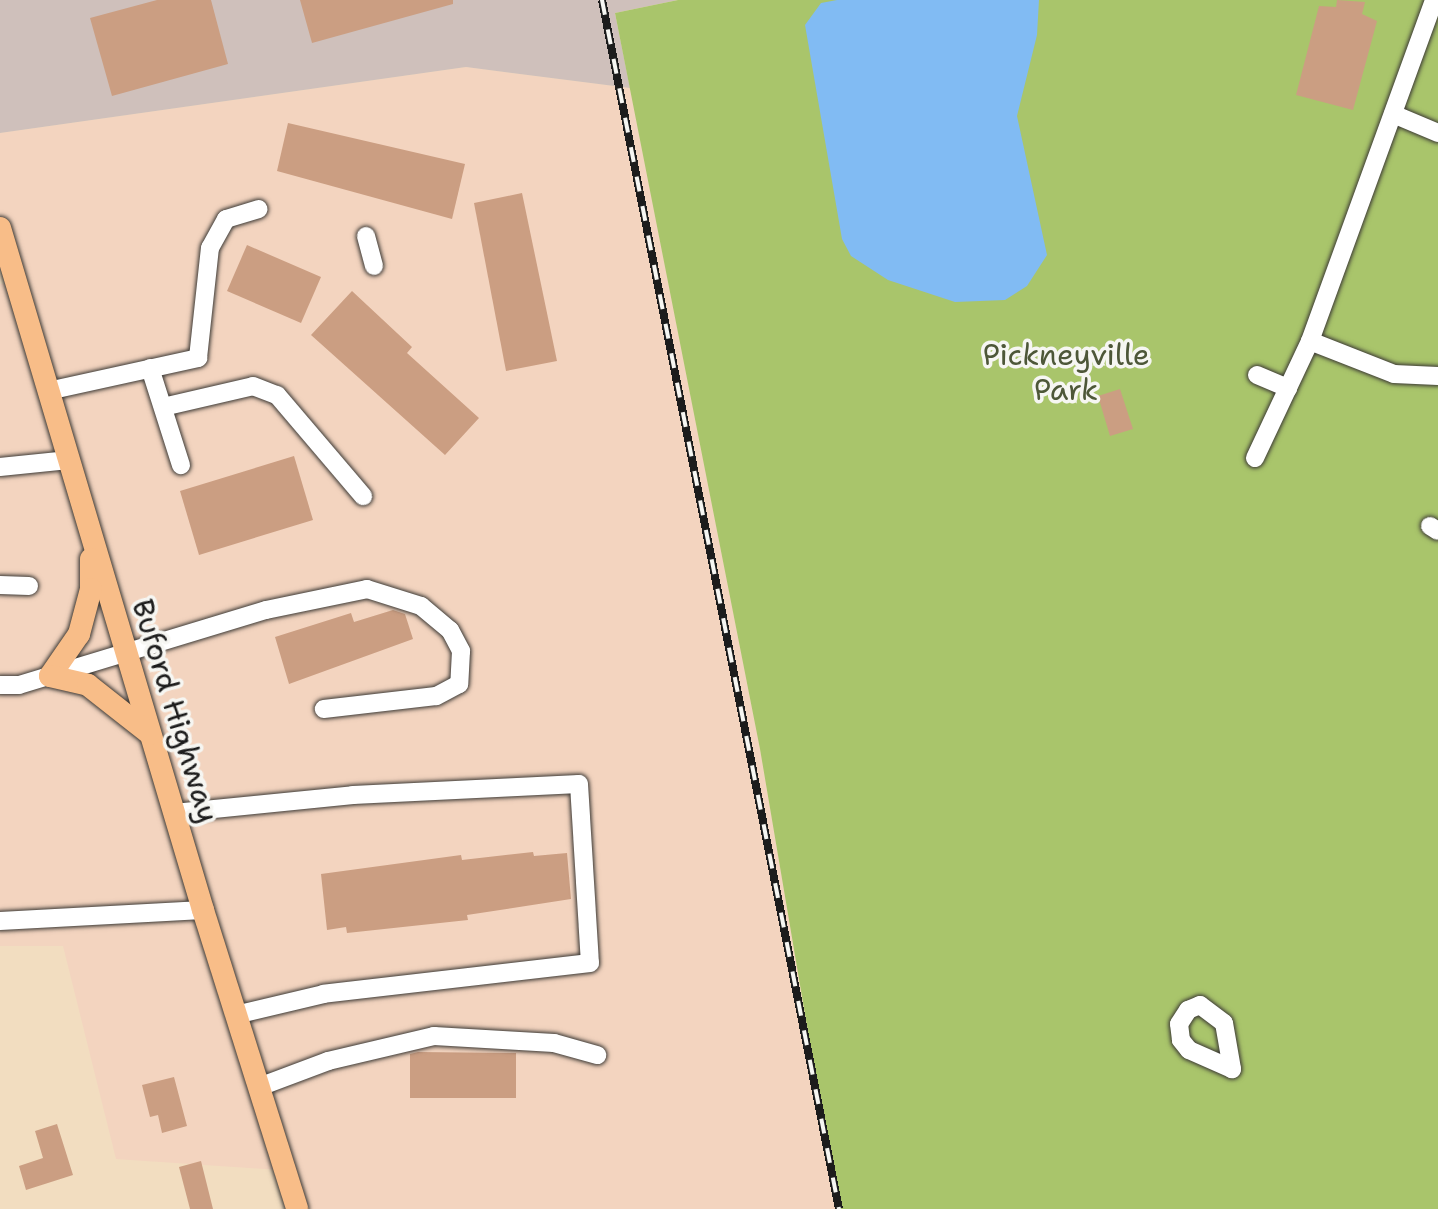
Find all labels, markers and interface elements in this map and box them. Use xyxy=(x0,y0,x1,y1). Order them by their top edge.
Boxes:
park label: Pickneyville Park xyxy=(982,337,1150,408)
street label: Buford Highway xyxy=(124,595,226,827)

